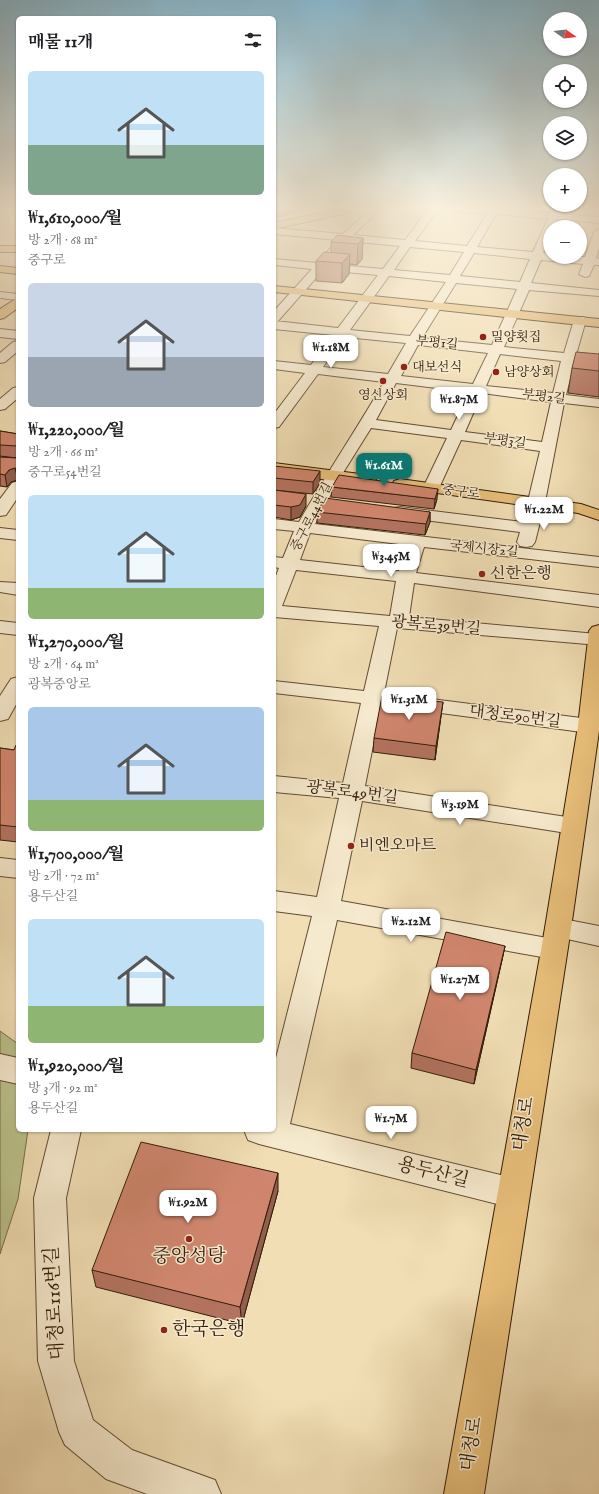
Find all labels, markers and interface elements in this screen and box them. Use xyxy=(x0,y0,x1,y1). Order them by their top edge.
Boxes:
north arrow xyxy=(543,12,587,56)
map controls xyxy=(543,12,587,264)
icon: filters xyxy=(242,29,264,51)
text: 매물 11개 xyxy=(28,32,94,53)
button: locate xyxy=(543,64,587,108)
icon: home xyxy=(110,97,182,169)
button: layers xyxy=(543,116,587,160)
button: + xyxy=(543,168,587,212)
text: ₩1,610,000/월 xyxy=(28,208,122,229)
button: − xyxy=(543,220,587,264)
text: 방 2개 · 68 m² xyxy=(28,232,98,249)
text: 중구로 xyxy=(28,252,66,269)
icon: home xyxy=(110,309,182,381)
place label: 밀양횟집 xyxy=(491,329,541,346)
street label: 부평1길 xyxy=(415,332,459,354)
marker: 밀양횟집 xyxy=(478,332,488,342)
pin: ₩1.18M xyxy=(298,335,364,369)
text: ₩1.18M xyxy=(312,339,350,356)
place label: 대보선식 xyxy=(412,359,462,376)
marker: 대보선식 xyxy=(399,362,409,372)
place label: 남양상회 xyxy=(504,364,554,381)
marker: 남양상회 xyxy=(491,367,501,377)
marker: 영신상회 xyxy=(378,376,388,386)
street label: 부평2길 xyxy=(521,386,567,408)
place label: 영신상회 xyxy=(358,387,408,404)
pin: ₩1.87M xyxy=(426,387,492,421)
text: ₩1.87M xyxy=(440,391,478,408)
text: ₩1,220,000/월 xyxy=(28,420,125,441)
street label: 부평3길 xyxy=(483,430,527,452)
text: 방 2개 · 66 m² xyxy=(28,444,98,461)
pin: ₩1.61M xyxy=(351,453,417,487)
text: ₩1.61M xyxy=(365,457,403,474)
text: 중구로54번길 xyxy=(28,464,102,481)
street label: 중구로44번길 xyxy=(287,479,337,555)
street label: 중구로 xyxy=(441,481,481,503)
pin: ₩1.22M xyxy=(511,497,577,531)
text: ₩1.22M xyxy=(524,501,564,518)
icon: home xyxy=(110,521,182,593)
street label: 국제시장2길 xyxy=(449,537,519,561)
pin: ₩3.45M xyxy=(358,544,424,578)
text: ₩3.45M xyxy=(372,548,410,565)
place label: 신한은행 xyxy=(490,564,552,584)
marker: 신한은행 xyxy=(477,569,487,579)
street label: 광복로39번길 xyxy=(390,612,482,640)
text: ₩1,270,000/월 xyxy=(28,632,125,653)
text: 방 2개 · 64 m² xyxy=(28,656,99,673)
text: 광복중앙로 xyxy=(28,676,91,693)
pin: ₩1.31M xyxy=(376,687,442,721)
text: ₩1.31M xyxy=(390,691,428,708)
street label: 대청로90번길 xyxy=(468,701,562,733)
icon: home xyxy=(110,733,182,805)
street label: 광복로49번길 xyxy=(305,777,399,809)
pin: ₩3.19M xyxy=(427,792,493,826)
text: ₩3.19M xyxy=(441,796,479,813)
place label: 비엔오마트 xyxy=(359,836,437,856)
marker: 비엔오마트 xyxy=(346,841,356,851)
text: ₩1,700,000/월 xyxy=(28,844,124,865)
text: 방 2개 · 72 m² xyxy=(28,868,99,885)
text: 용두산길 xyxy=(28,888,78,905)
pin: ₩2.12M xyxy=(378,909,444,943)
text: ₩2.12M xyxy=(391,913,431,930)
icon: home xyxy=(110,945,182,1017)
pin: ₩1.27M xyxy=(427,967,493,1001)
text: ₩1.27M xyxy=(440,971,480,988)
text: ₩1,920,000/월 xyxy=(28,1056,124,1077)
text: 방 3개 · 92 m² xyxy=(28,1080,98,1097)
street label: 대청로 xyxy=(508,1095,540,1153)
text: 용두산길 xyxy=(28,1100,78,1117)
pin: ₩1.7M xyxy=(363,1106,419,1140)
text: ₩1.7M xyxy=(375,1110,407,1127)
street label: 용두산길 xyxy=(394,1152,472,1194)
pin: ₩1.92M xyxy=(155,1190,221,1224)
text: ₩1.92M xyxy=(168,1194,208,1211)
marker: 중앙성당 xyxy=(184,1234,194,1244)
street label: 대청로116번길 xyxy=(40,1245,70,1361)
place label: 중앙성당 xyxy=(152,1245,226,1269)
place label: 한국은행 xyxy=(172,1318,245,1342)
marker: 한국은행 xyxy=(159,1325,169,1335)
street label: 대청로 xyxy=(456,1415,488,1473)

